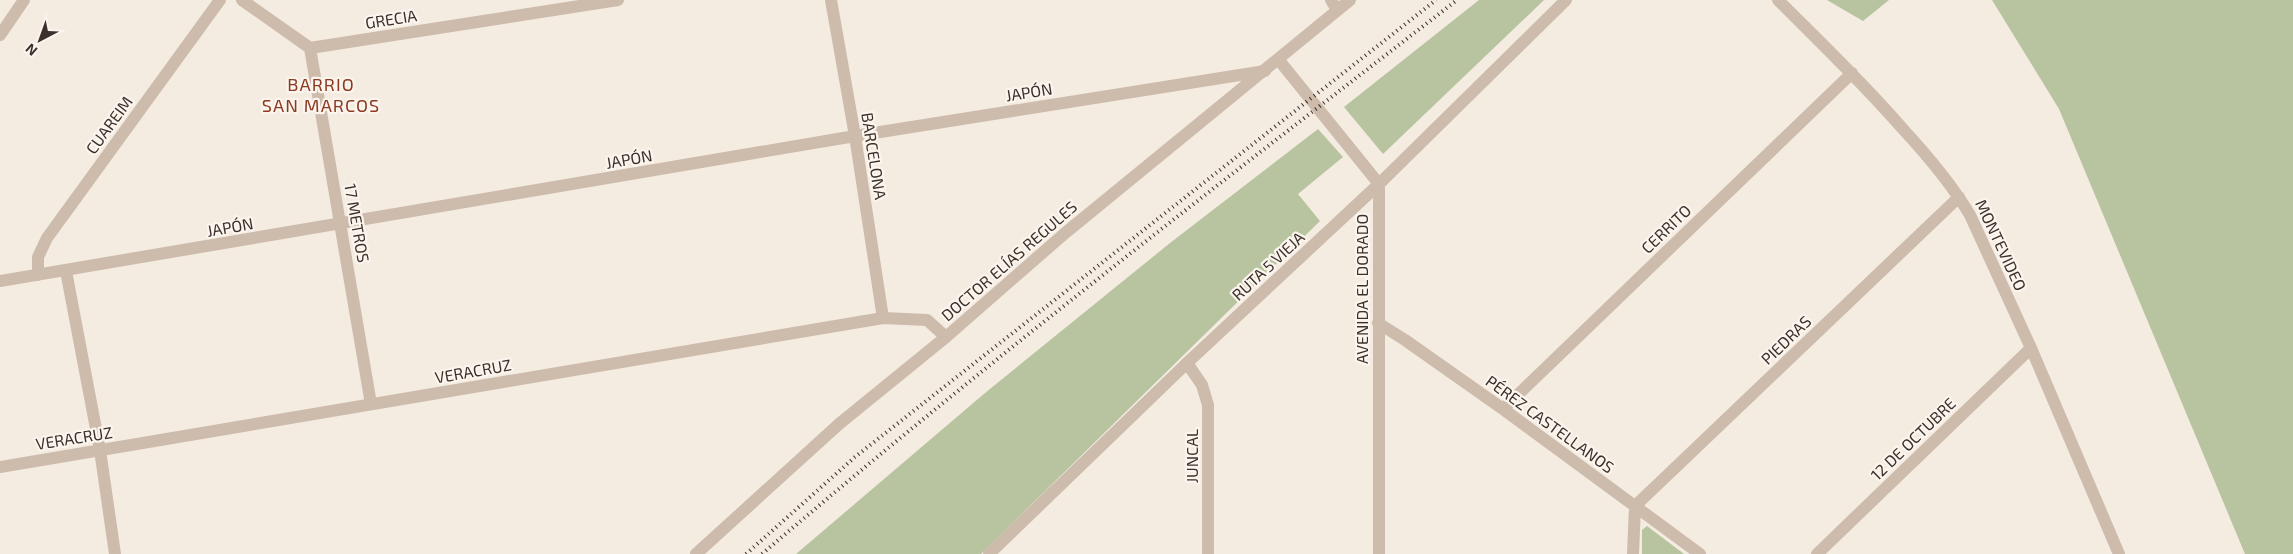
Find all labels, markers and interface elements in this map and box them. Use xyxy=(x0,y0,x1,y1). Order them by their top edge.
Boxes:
street label: GRECIA xyxy=(364,5,418,32)
north arrow xyxy=(15,15,65,65)
text: N xyxy=(22,40,41,60)
district label: BARRIO SAN MARCOS xyxy=(262,73,380,116)
street label: JAPÓN xyxy=(1004,78,1054,105)
street label: CUAREIM xyxy=(81,92,136,157)
street label: BARCELONA xyxy=(858,111,891,201)
street label: JAPÓN xyxy=(604,145,654,172)
street label: 17 METROS xyxy=(341,182,374,264)
street label: MONTEVIDEO xyxy=(1972,196,2031,293)
street label: DOCTOR ELÍAS REGULES xyxy=(937,197,1080,325)
street label: CERRITO xyxy=(1637,200,1694,257)
street label: JAPÓN xyxy=(205,213,255,240)
street label: AVENIDA EL DORADO xyxy=(1352,214,1371,364)
street label: RUTA 5 VIEJA xyxy=(1228,227,1308,304)
street label: PIEDRAS xyxy=(1757,311,1815,368)
street label: VERACRUZ xyxy=(433,354,513,387)
street label: PÉREZ CASTELLANOS xyxy=(1483,371,1618,476)
street label: 12 DE OCTUBRE xyxy=(1866,393,1959,484)
street label: VERACRUZ xyxy=(34,422,114,453)
street label: JUNCAL xyxy=(1182,429,1201,483)

